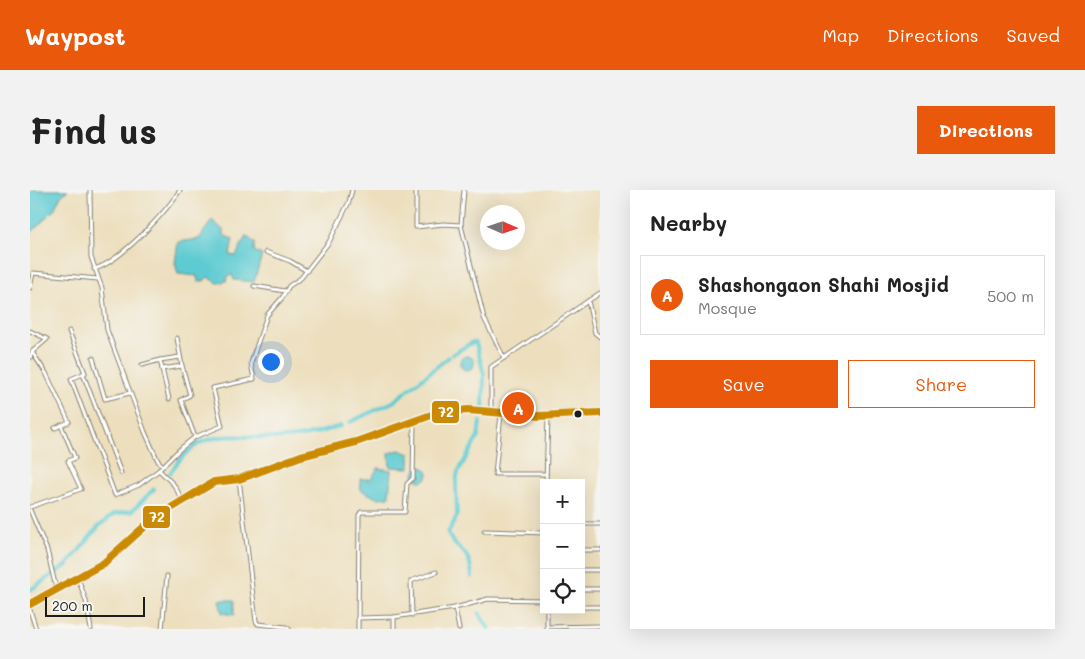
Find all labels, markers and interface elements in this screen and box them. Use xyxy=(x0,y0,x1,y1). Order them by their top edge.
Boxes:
text: Waypost xyxy=(25,20,126,51)
text: Map xyxy=(822,23,859,47)
text: Directions xyxy=(887,23,979,47)
text: Saved xyxy=(1007,23,1060,47)
button: Directions xyxy=(917,106,1055,154)
text: Find us xyxy=(30,107,157,153)
north arrow xyxy=(480,205,525,250)
text: Nearby xyxy=(650,209,727,236)
text: Shashongaon Shahi Mosjid xyxy=(698,272,949,297)
text: A xyxy=(661,285,673,306)
text: 500 m xyxy=(987,285,1034,306)
text: Mosque xyxy=(698,297,757,318)
your location xyxy=(258,349,284,375)
button: Save xyxy=(650,360,838,408)
button: Share xyxy=(848,360,1035,408)
pin: A xyxy=(502,389,534,427)
line badge: 72 xyxy=(431,400,460,424)
text: 72 xyxy=(438,402,454,421)
unlabelled marker xyxy=(573,409,583,419)
map controls xyxy=(540,479,585,614)
button: + xyxy=(540,479,585,524)
line badge: 72 xyxy=(142,505,171,529)
text: 72 xyxy=(149,507,165,526)
button: − xyxy=(540,524,585,569)
button: locate xyxy=(540,569,585,614)
scale bar xyxy=(45,594,145,617)
text: 200 m xyxy=(52,596,93,615)

